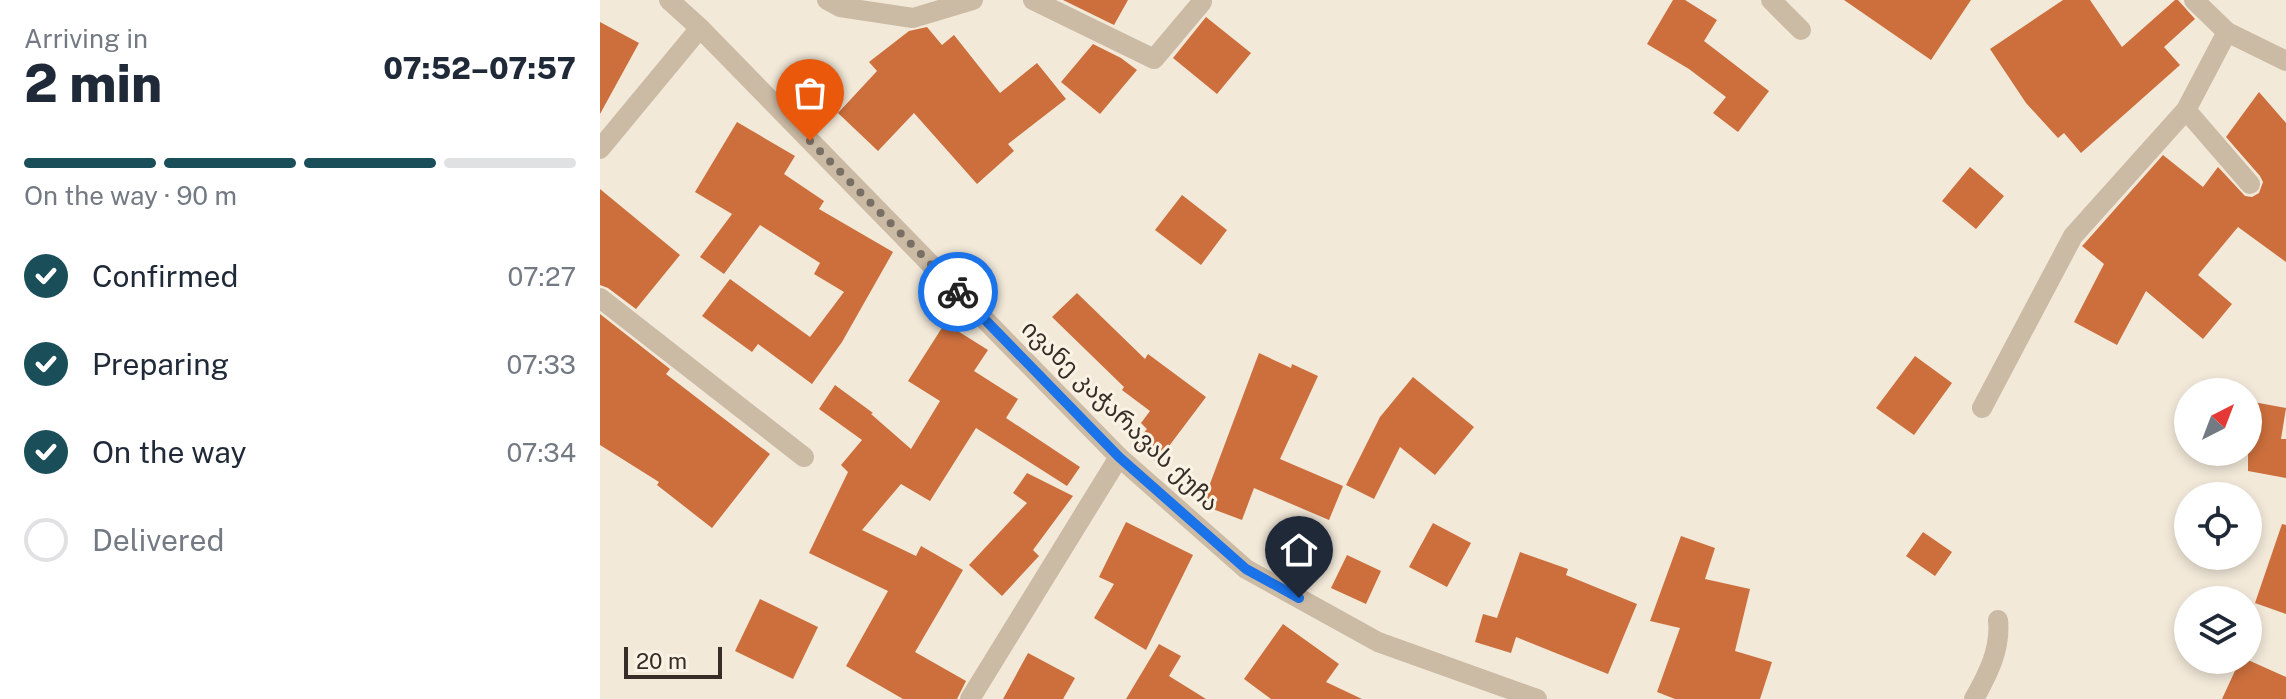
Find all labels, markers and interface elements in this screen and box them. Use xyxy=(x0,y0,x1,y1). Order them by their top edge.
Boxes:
text: Arriving in xyxy=(24,23,148,54)
text: 07:52–07:57 xyxy=(383,50,576,86)
text: 2 min xyxy=(24,53,162,114)
pin xyxy=(776,59,844,141)
icon: bag xyxy=(788,71,832,115)
text: On the way · 90 m xyxy=(24,180,237,211)
courier xyxy=(918,252,998,332)
icon: check xyxy=(24,254,68,298)
text: Confirmed xyxy=(92,258,238,294)
text: 07:27 xyxy=(507,261,576,292)
icon: bike xyxy=(936,270,980,314)
street label: ივანე კაჭარავას ქუჩა xyxy=(1016,314,1225,517)
icon: check xyxy=(24,342,68,386)
text: Preparing xyxy=(92,346,229,382)
text: 07:33 xyxy=(506,349,576,380)
north arrow xyxy=(2174,378,2262,466)
map controls xyxy=(2174,378,2262,674)
icon: check xyxy=(24,430,68,474)
text: On the way xyxy=(92,434,246,470)
text: 07:34 xyxy=(506,437,576,468)
button: locate xyxy=(2174,482,2262,570)
pin xyxy=(1265,516,1333,598)
text: Delivered xyxy=(92,522,224,558)
icon: home xyxy=(1277,528,1321,572)
button: layers xyxy=(2174,586,2262,674)
scale bar xyxy=(624,643,722,679)
text: 20 m xyxy=(636,648,687,674)

